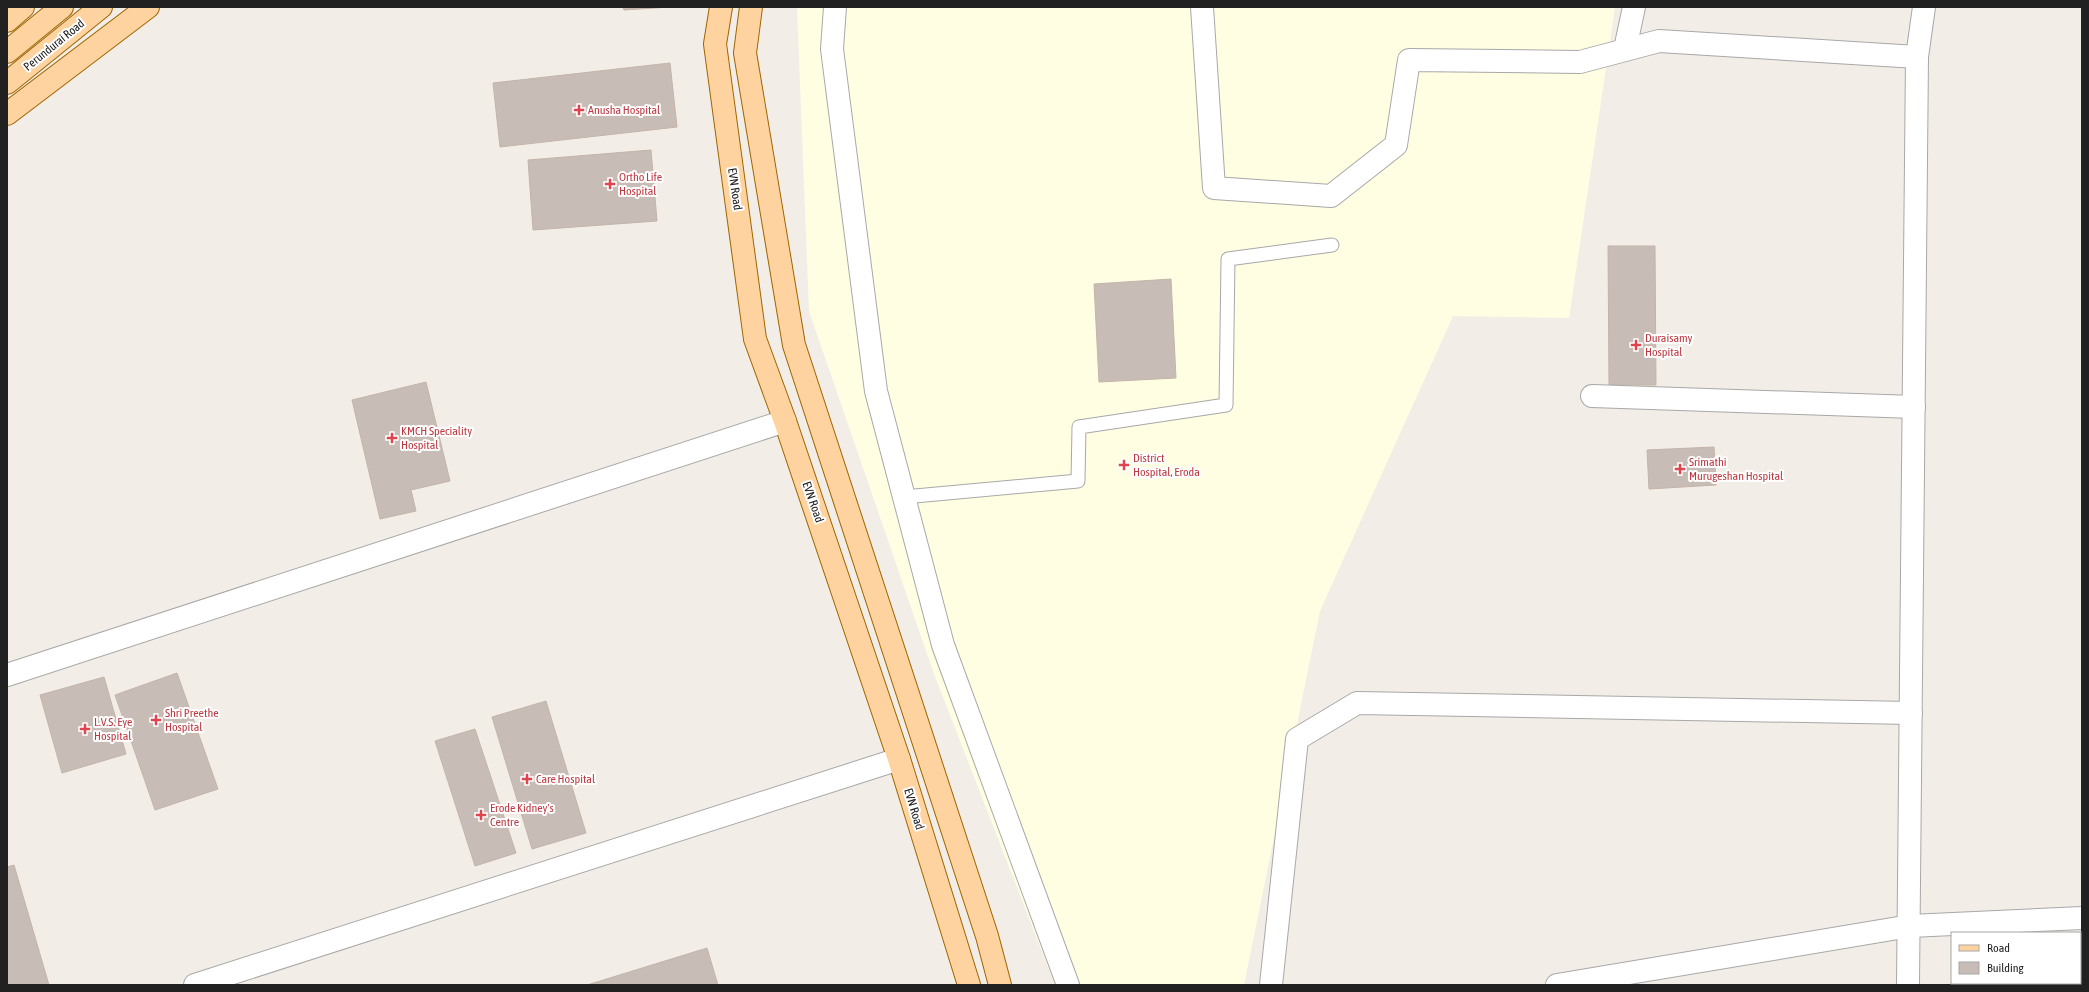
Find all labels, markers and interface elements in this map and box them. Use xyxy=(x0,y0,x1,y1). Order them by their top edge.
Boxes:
street label: Perundurai Road xyxy=(21,16,87,74)
place label: Anusha Hospital xyxy=(588,103,661,117)
marker: Anusha Hospital xyxy=(573,104,585,116)
street label: EVN Road xyxy=(725,167,745,211)
place label: Ortho Life Hospital xyxy=(619,170,662,198)
marker: Ortho Life Hospital xyxy=(604,178,616,190)
place label: Duraisamy Hospital xyxy=(1645,331,1693,359)
marker: Duraisamy Hospital xyxy=(1630,339,1642,351)
place label: KMCH Speciality Hospital xyxy=(401,424,472,452)
marker: KMCH Speciality Hospital xyxy=(386,432,398,444)
place label: District Hospital, Eroda xyxy=(1133,451,1200,479)
place label: Srimathi Murugeshan Hospital xyxy=(1689,455,1784,483)
marker: District Hospital, Eroda xyxy=(1118,459,1130,471)
marker: Srimathi Murugeshan Hospital xyxy=(1674,463,1686,475)
street label: EVN Road xyxy=(799,480,827,524)
place label: Shri Preethe Hospital xyxy=(165,706,219,734)
marker: Shri Preethe Hospital xyxy=(150,714,162,726)
place label: L.V.S. Eye Hospital xyxy=(94,715,133,743)
marker: L.V.S. Eye Hospital xyxy=(79,723,91,735)
place label: Care Hospital xyxy=(536,772,596,786)
marker: Care Hospital xyxy=(521,773,533,785)
street label: EVN Road xyxy=(901,787,927,831)
place label: Erode Kidney's Centre xyxy=(490,801,554,829)
marker: Erode Kidney's Centre xyxy=(475,809,487,821)
legend xyxy=(1951,932,2081,984)
text: Road xyxy=(1987,941,2010,955)
text: Building xyxy=(1987,961,2025,975)

